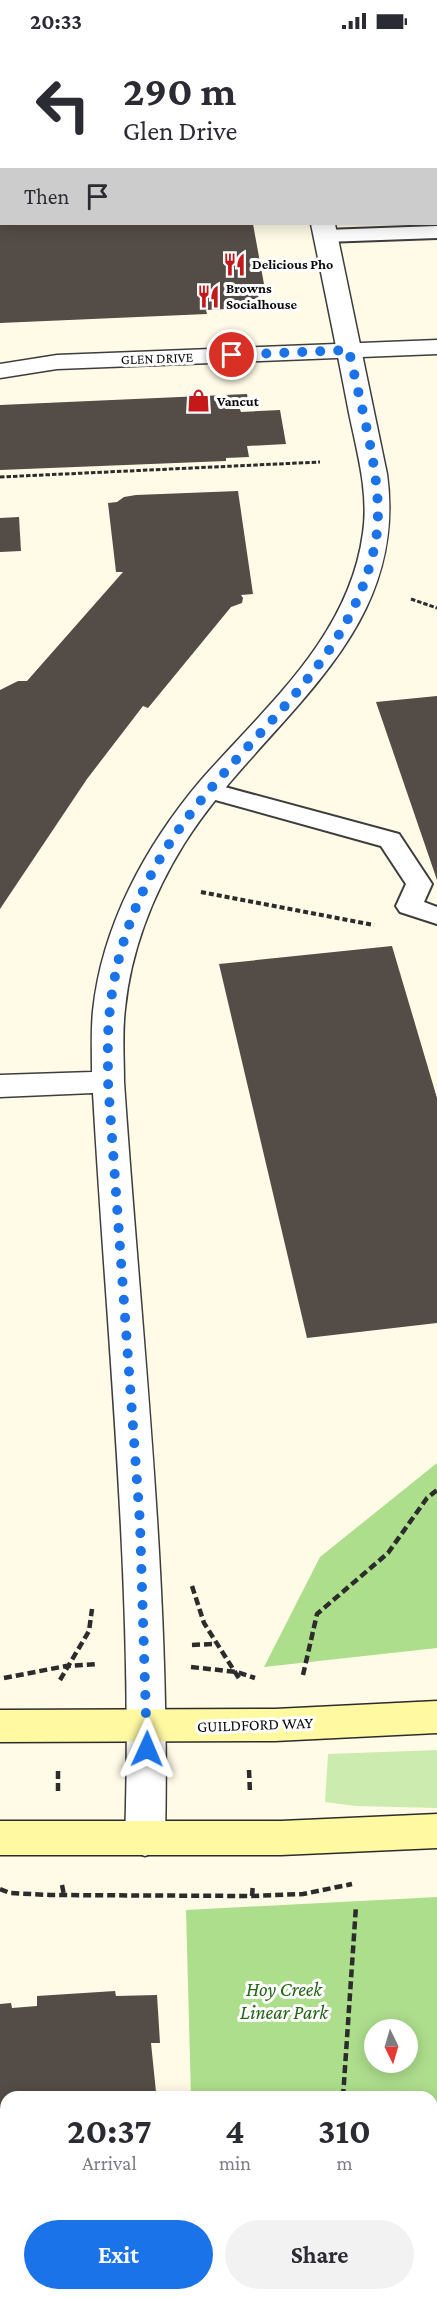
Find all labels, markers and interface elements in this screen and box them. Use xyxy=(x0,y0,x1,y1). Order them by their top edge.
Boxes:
text: 20:33 xyxy=(30,9,82,34)
icon: left xyxy=(24,66,102,144)
text: 290 m xyxy=(123,67,236,114)
text: Glen Drive xyxy=(123,116,237,146)
icon: arrive xyxy=(81,180,114,213)
text: Then xyxy=(24,184,69,209)
restaurant icon: Delicious Pho xyxy=(221,251,247,277)
place label: Delicious Pho xyxy=(252,256,333,272)
place label: Browns Socialhouse xyxy=(226,280,297,312)
restaurant icon: Browns Socialhouse xyxy=(195,283,221,309)
pin xyxy=(206,329,257,380)
icon: arrive xyxy=(215,338,248,371)
street label: GLEN DRIVE xyxy=(121,349,194,367)
shop icon: Vancut xyxy=(186,388,212,414)
place label: Vancut xyxy=(216,393,260,409)
street label: GUILDFORD WAY xyxy=(197,1714,314,1735)
position arrow xyxy=(115,1717,179,1781)
park label: Hoy Creek Linear Park xyxy=(240,1978,329,2023)
north arrow xyxy=(364,2019,418,2073)
map controls xyxy=(364,2019,418,2073)
text: 20:37 xyxy=(67,2111,152,2151)
text: 4 xyxy=(225,2111,245,2151)
text: 310 xyxy=(318,2111,371,2151)
text: Arrival xyxy=(82,2152,137,2174)
text: min xyxy=(219,2152,251,2174)
text: m xyxy=(336,2152,353,2174)
button: Exit xyxy=(24,2220,213,2289)
button: Share xyxy=(225,2220,414,2289)

